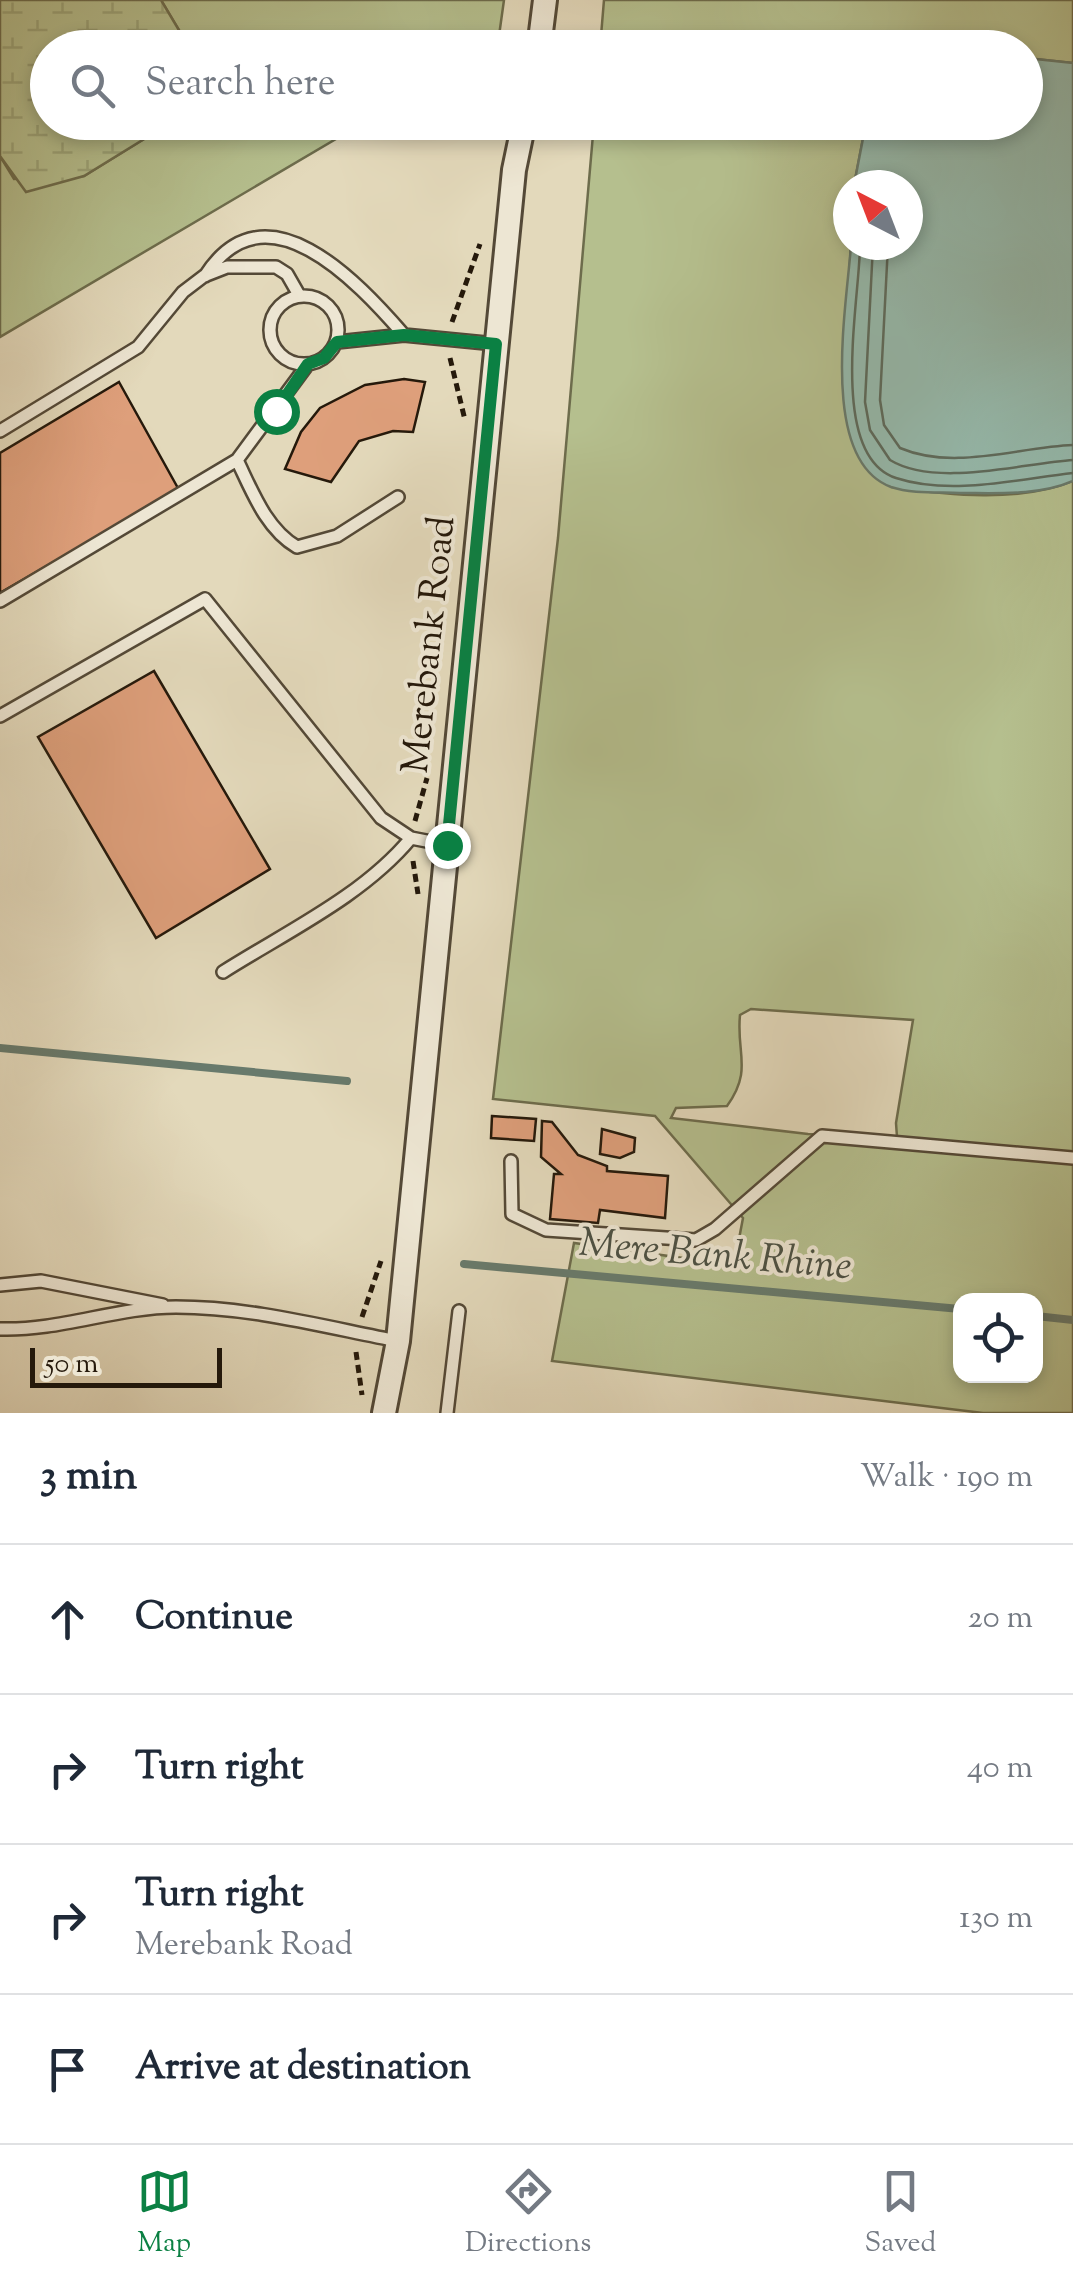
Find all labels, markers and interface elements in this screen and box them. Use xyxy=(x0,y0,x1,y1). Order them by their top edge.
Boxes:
search box xyxy=(30,30,1043,140)
icon: search xyxy=(65,58,120,113)
text: Search here xyxy=(145,58,336,112)
north arrow xyxy=(833,170,923,260)
route start xyxy=(254,389,300,435)
street label: Merebank Road xyxy=(391,514,471,776)
route end xyxy=(425,823,471,869)
water label: Mere Bank Rhine xyxy=(576,1217,854,1297)
map controls xyxy=(953,1293,1043,1383)
button: locate xyxy=(953,1293,1043,1383)
scale bar xyxy=(30,1343,222,1388)
text: 50 m xyxy=(45,1345,99,1385)
text: 3 min xyxy=(40,1448,137,1508)
text: Walk · 190 m xyxy=(860,1455,1033,1501)
icon: ahead xyxy=(40,1592,95,1647)
text: Continue xyxy=(135,1592,293,1646)
text: 20 m xyxy=(968,1596,1033,1642)
icon: right xyxy=(40,1742,95,1797)
text: Turn right xyxy=(135,1742,303,1796)
text: 40 m xyxy=(967,1746,1033,1792)
text: Turn right xyxy=(135,1869,303,1923)
icon: right xyxy=(40,1892,95,1947)
text: 130 m xyxy=(959,1896,1033,1942)
text: Merebank Road xyxy=(135,1923,353,1969)
icon: arrive xyxy=(40,2042,95,2097)
text: Arrive at destination xyxy=(135,2042,471,2096)
tab: Map xyxy=(137,2164,192,2264)
tab: Directions xyxy=(465,2164,591,2264)
tab: Saved xyxy=(864,2164,936,2264)

